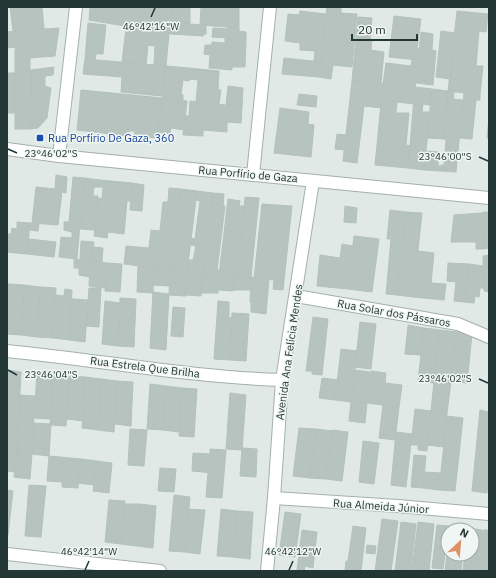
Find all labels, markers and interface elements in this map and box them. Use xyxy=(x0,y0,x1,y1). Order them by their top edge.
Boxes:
scale bar xyxy=(352,16,417,42)
text: 46°42'16"W xyxy=(123,20,179,33)
text: 20 m xyxy=(358,22,386,37)
place label: Rua Porfírio De Gaza, 360 xyxy=(48,131,174,145)
marker: Rua Porfírio De Gaza, 360 xyxy=(35,133,45,143)
text: 23°46'02"S xyxy=(24,147,78,160)
text: 23°46'00"S xyxy=(418,150,472,163)
street label: Rua Porfírio de Gaza xyxy=(198,163,298,185)
street label: Avenida Ana Felícia Mendes xyxy=(273,283,305,421)
street label: Rua Solar dos Pássaros xyxy=(336,296,452,330)
street label: Rua Estrela Que Brilha xyxy=(89,353,201,381)
text: 23°46'04"S xyxy=(24,368,78,381)
text: 23°46'02"S xyxy=(418,372,472,385)
street label: Rua Almeida Júnior xyxy=(333,496,429,516)
north arrow xyxy=(440,522,480,562)
text: N xyxy=(458,525,471,541)
text: 46°42'14"W xyxy=(61,545,117,558)
text: 46°42'12"W xyxy=(265,545,321,558)

